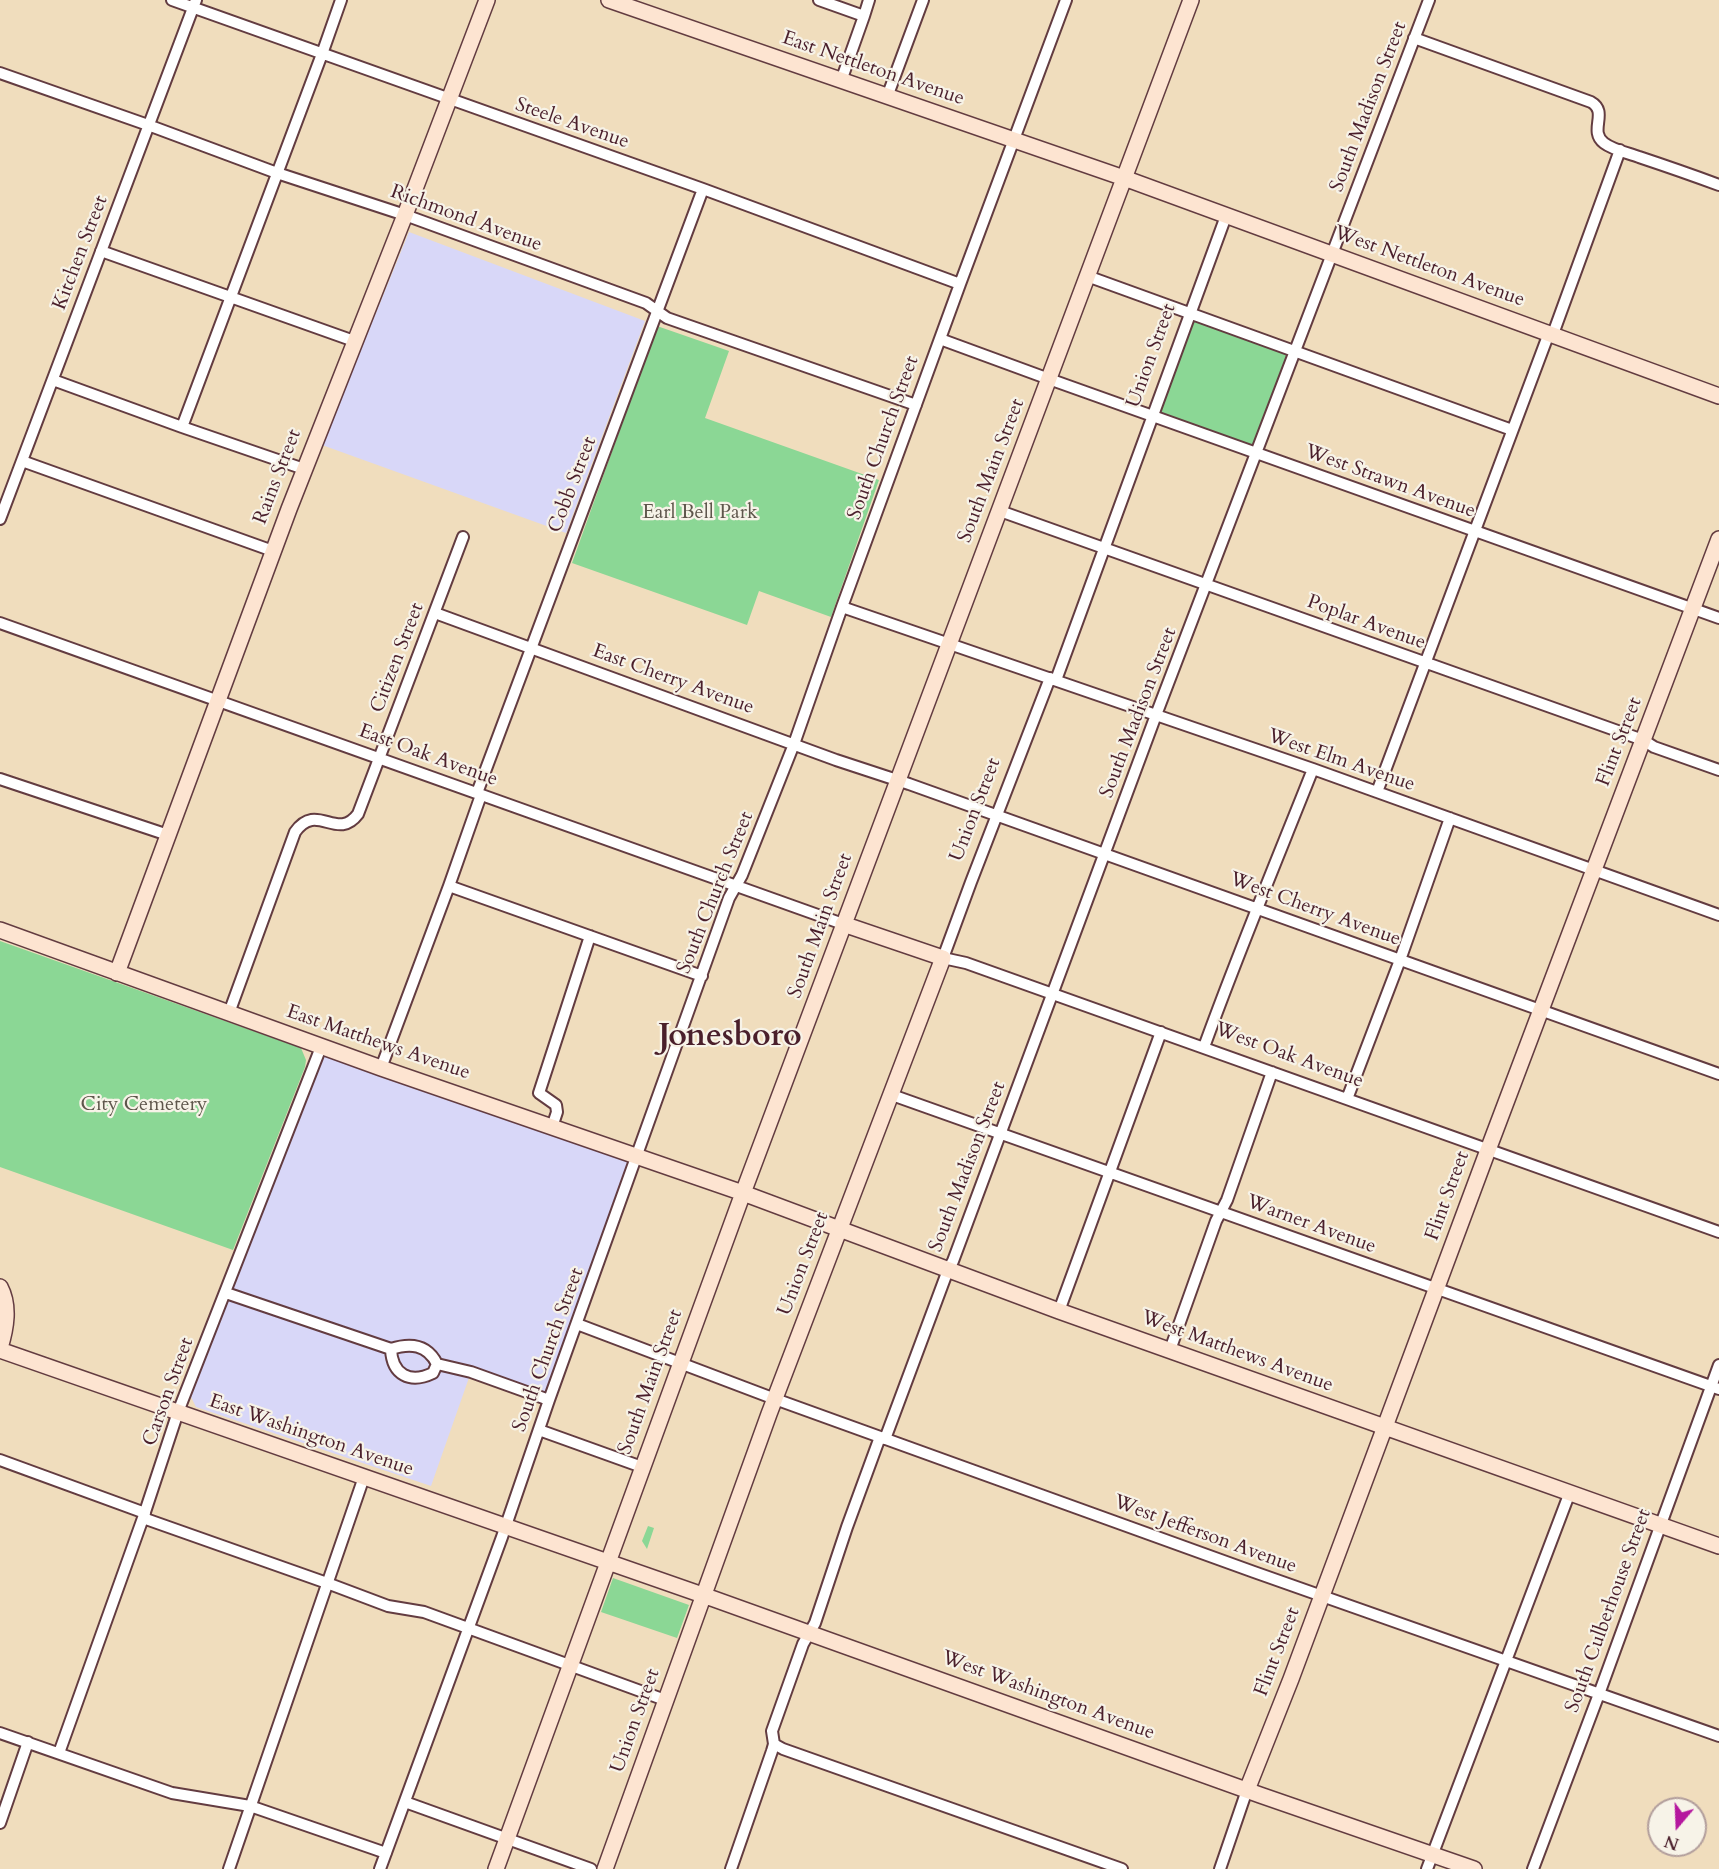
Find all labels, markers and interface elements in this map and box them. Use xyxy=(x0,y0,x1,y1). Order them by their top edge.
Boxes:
street label: South Madison Street xyxy=(1325,18,1413,196)
street label: East Nettleton Avenue xyxy=(779,27,967,111)
street label: Steele Avenue xyxy=(512,93,632,155)
street label: Richmond Avenue xyxy=(387,180,545,258)
street label: Kitchen Street xyxy=(48,192,114,314)
street label: West Nettleton Avenue xyxy=(1330,221,1528,313)
street label: Union Street xyxy=(1122,301,1182,411)
street label: South Church Street xyxy=(843,353,925,523)
street label: South Main Street xyxy=(953,396,1031,546)
street label: Rains Street xyxy=(249,426,307,528)
street label: Cobb Street xyxy=(544,434,602,536)
street label: West Strawn Avenue xyxy=(1302,440,1478,524)
park label: Earl Bell Park xyxy=(642,501,758,525)
street label: Poplar Avenue xyxy=(1303,590,1429,656)
street label: Citizen Street xyxy=(366,600,430,716)
street label: South Madison Street xyxy=(1095,624,1183,802)
street label: East Cherry Avenue xyxy=(589,640,757,720)
street label: Flint Street xyxy=(1592,694,1648,790)
street label: East Oak Avenue xyxy=(355,720,501,792)
street label: West Elm Avenue xyxy=(1264,725,1418,797)
street label: Union Street xyxy=(945,755,1007,865)
street label: South Church Street xyxy=(673,808,759,978)
street label: South Main Street xyxy=(784,850,858,1002)
street label: West Cherry Avenue xyxy=(1226,868,1404,952)
street label: East Matthews Avenue xyxy=(283,1000,473,1086)
street label: West Oak Avenue xyxy=(1211,1018,1367,1094)
district label: Jonesboro xyxy=(658,1019,802,1057)
street label: South Madison Street xyxy=(924,1078,1012,1256)
park label: City Cemetery xyxy=(81,1093,207,1117)
street label: Flint Street xyxy=(1421,1148,1475,1244)
street label: Warner Avenue xyxy=(1243,1190,1379,1260)
street label: Union Street xyxy=(773,1209,835,1319)
street label: South Church Street xyxy=(508,1265,590,1435)
street label: South Main Street xyxy=(614,1306,688,1458)
street label: West Matthews Avenue xyxy=(1138,1306,1336,1398)
street label: Carson Street xyxy=(138,1335,200,1449)
street label: East Washington Avenue xyxy=(206,1390,416,1482)
street label: West Jefferson Avenue xyxy=(1110,1491,1300,1579)
street label: South Culberhouse Street xyxy=(1561,1506,1657,1716)
street label: Flint Street xyxy=(1250,1604,1306,1700)
street label: West Washington Avenue xyxy=(938,1646,1158,1746)
street label: Union Street xyxy=(606,1666,666,1776)
north arrow xyxy=(1647,1797,1707,1857)
text: N xyxy=(1662,1829,1682,1855)

